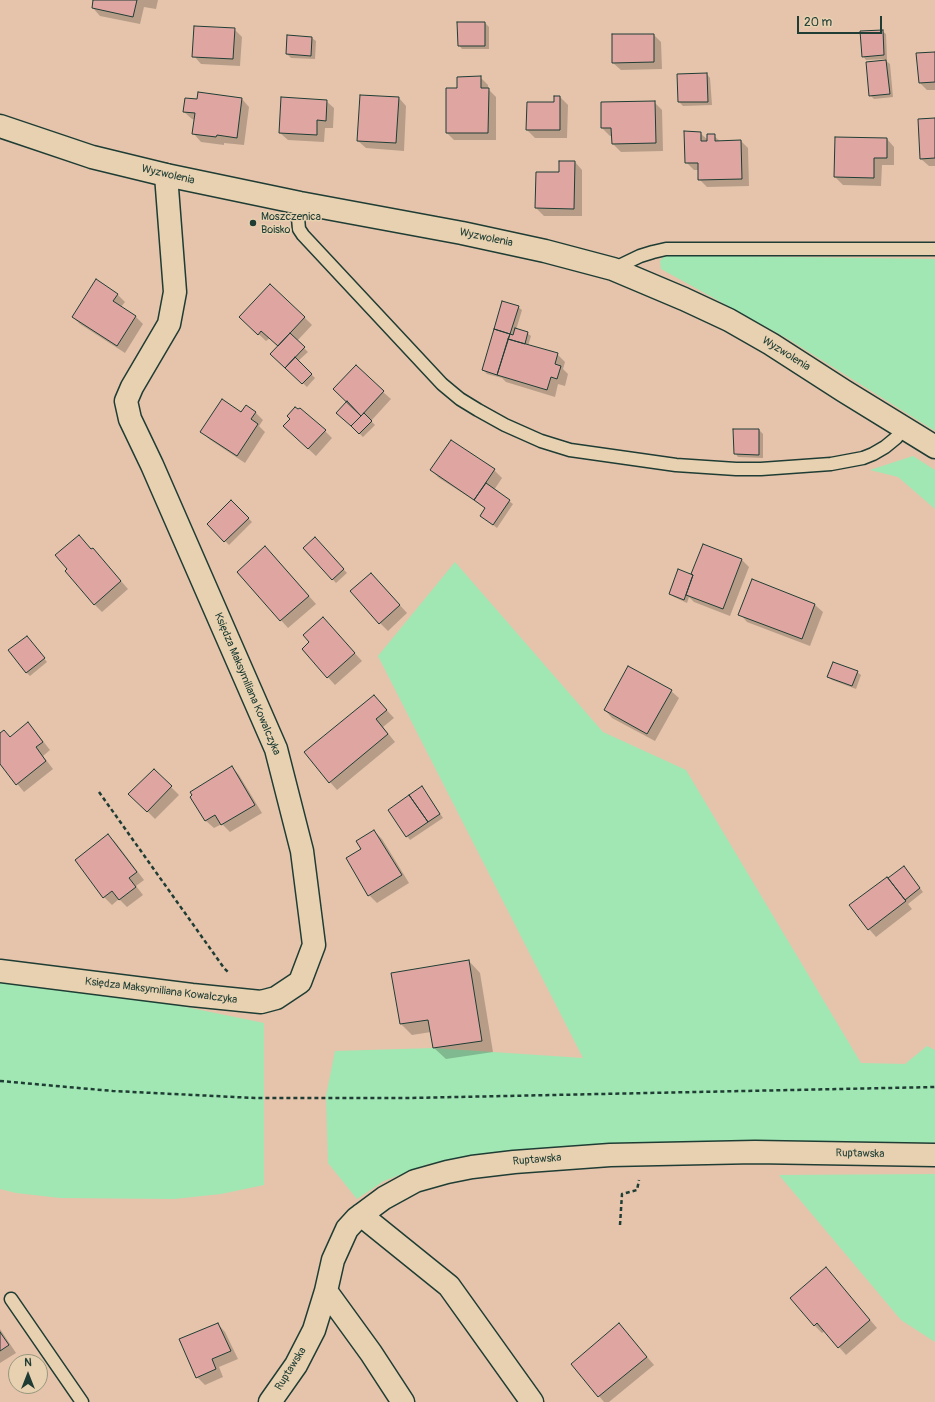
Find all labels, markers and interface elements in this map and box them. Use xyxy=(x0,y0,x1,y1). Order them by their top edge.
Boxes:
scale bar xyxy=(799,8,884,34)
text: 20 m xyxy=(804,15,832,30)
street label: Wyzwolenia xyxy=(140,162,196,188)
place label: Moszczenica Boisko xyxy=(261,210,321,236)
marker: Moszczenica Boisko xyxy=(248,218,258,228)
street label: Wyzwolenia xyxy=(458,226,514,250)
street label: Wyzwolenia xyxy=(759,334,813,374)
street label: Księdza Maksymiliana Kowalczyka xyxy=(211,611,283,757)
street label: Księdza Maksymiliana Kowalczyka xyxy=(84,975,238,1007)
street label: Ruptawska xyxy=(836,1147,884,1161)
street label: Ruptawska xyxy=(512,1151,562,1169)
street label: Ruptawska xyxy=(273,1345,309,1393)
north arrow xyxy=(8,1354,48,1394)
text: N xyxy=(24,1356,32,1369)

